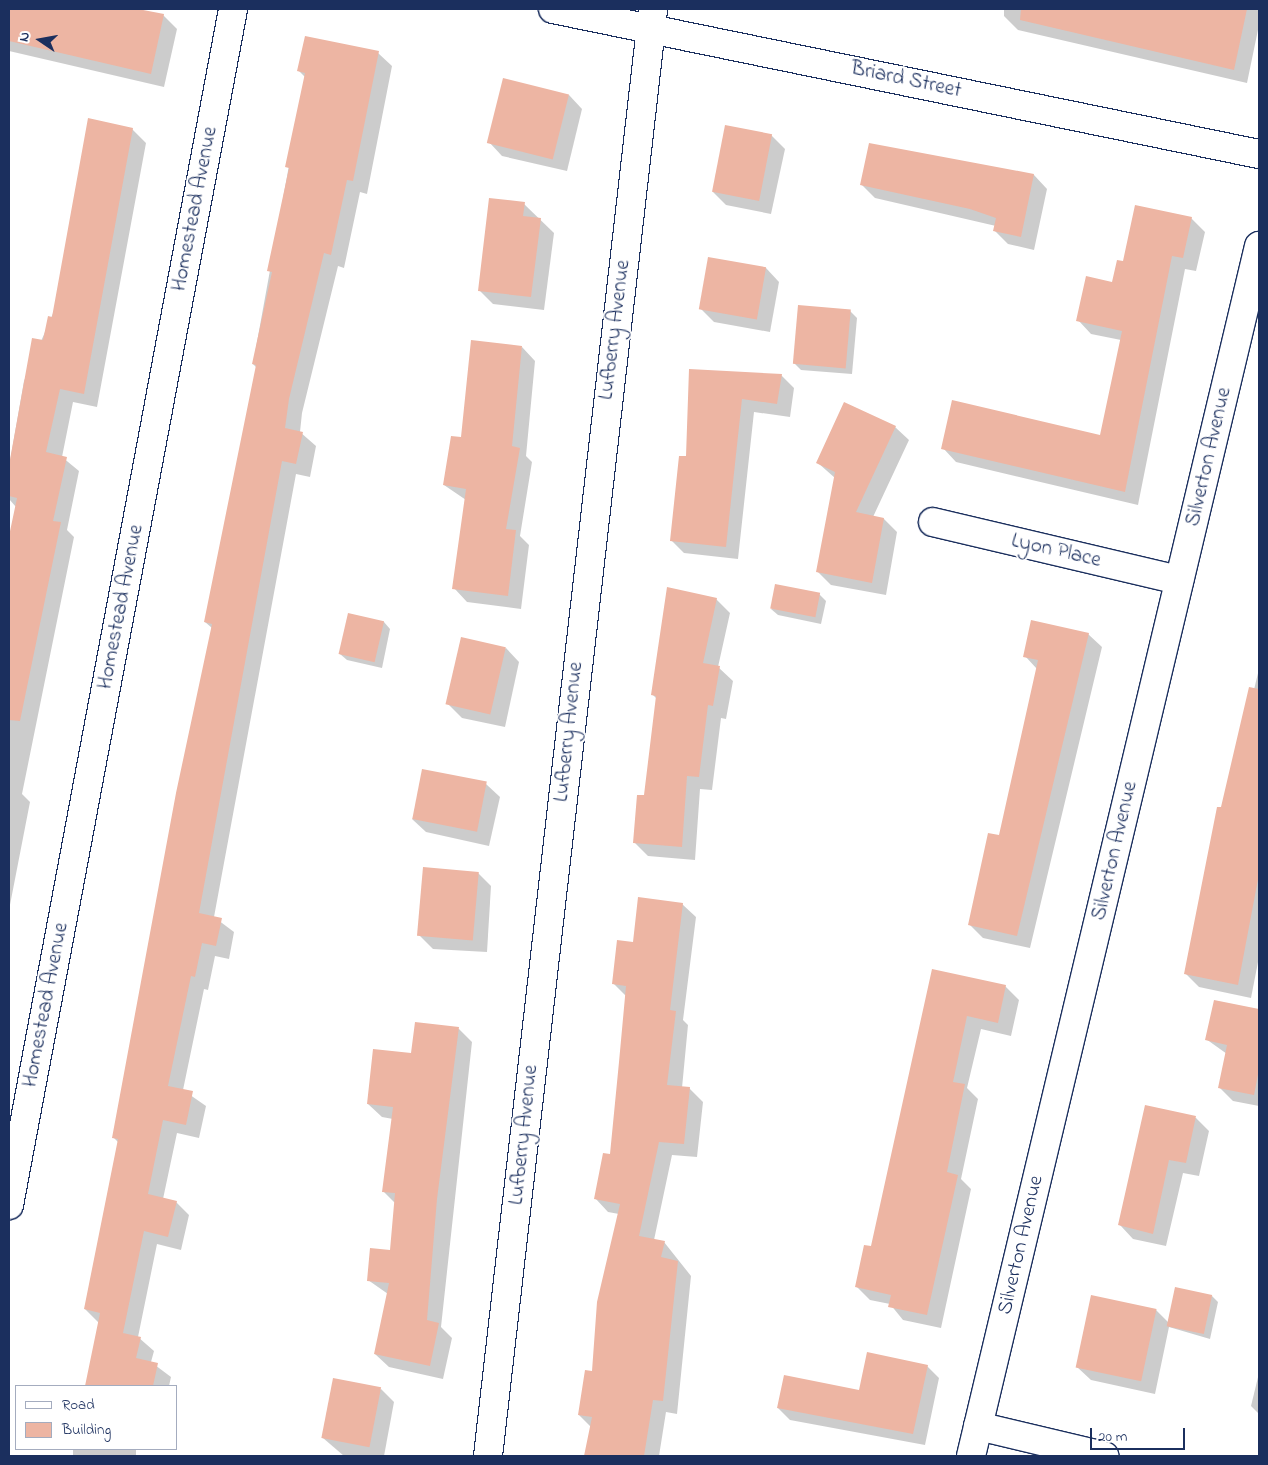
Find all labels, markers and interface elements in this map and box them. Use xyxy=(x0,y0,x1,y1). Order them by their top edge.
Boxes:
north arrow xyxy=(15,15,65,65)
text: N xyxy=(14,30,36,44)
street label: Briard Street xyxy=(848,56,964,104)
street label: Homestead Avenue xyxy=(167,125,223,293)
street label: Lufberry Avenue xyxy=(594,259,636,401)
street label: Silverton Avenue xyxy=(1181,385,1237,529)
street label: Homestead Avenue xyxy=(93,523,149,691)
street label: Lyon Place xyxy=(1009,528,1103,574)
street label: Lufberry Avenue xyxy=(549,661,589,803)
street label: Silverton Avenue xyxy=(1087,779,1143,923)
street label: Homestead Avenue xyxy=(18,921,74,1089)
street label: Lufberry Avenue xyxy=(504,1064,544,1206)
street label: Silverton Avenue xyxy=(993,1173,1049,1317)
legend xyxy=(15,1385,178,1450)
text: Road xyxy=(62,1394,95,1416)
scale bar xyxy=(1093,1418,1188,1450)
text: Building xyxy=(62,1419,111,1441)
text: 20 m xyxy=(1098,1426,1127,1448)

